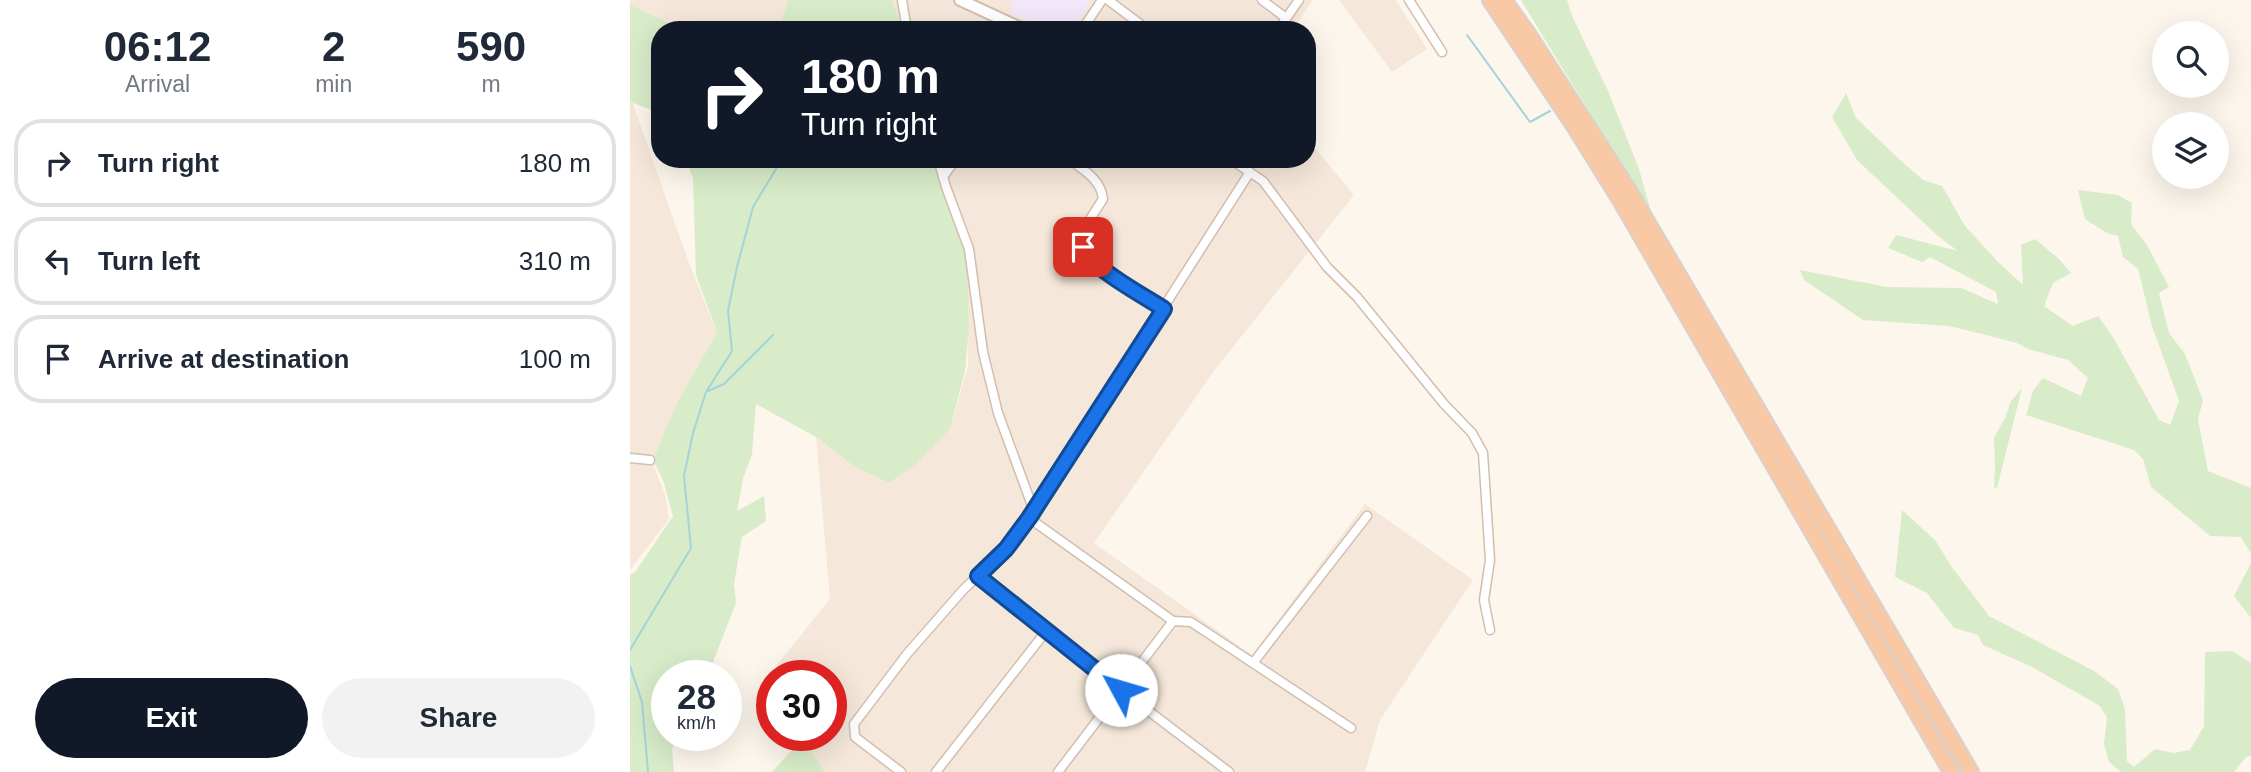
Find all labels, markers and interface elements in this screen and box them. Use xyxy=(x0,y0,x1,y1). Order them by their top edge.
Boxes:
map controls xyxy=(2152,21,2229,189)
button: search xyxy=(2152,21,2229,98)
text: 06:12 xyxy=(104,23,211,70)
text: 2 xyxy=(322,23,345,70)
text: 590 xyxy=(456,23,526,70)
icon: right xyxy=(686,49,777,140)
text: 180 m xyxy=(801,49,940,103)
text: Arrival xyxy=(125,71,190,97)
text: min xyxy=(315,71,352,97)
text: m xyxy=(482,71,501,97)
text: Turn right xyxy=(801,106,937,142)
button: layers xyxy=(2152,112,2229,189)
icon: right xyxy=(39,144,77,182)
text: Turn right xyxy=(98,148,219,178)
text: 180 m xyxy=(519,148,591,178)
pin xyxy=(1053,217,1113,277)
icon: arrive xyxy=(1064,228,1102,266)
icon: left xyxy=(39,242,77,280)
text: Turn left xyxy=(98,246,200,276)
text: 310 m xyxy=(519,246,591,276)
icon: arrive xyxy=(39,340,77,378)
text: Arrive at destination xyxy=(98,344,349,374)
text: 100 m xyxy=(519,344,591,374)
position arrow xyxy=(1084,653,1158,727)
speed limit sign: 30 xyxy=(756,660,847,751)
text: 28 xyxy=(677,677,716,716)
button: Exit xyxy=(35,678,308,758)
button: Share xyxy=(322,678,595,758)
text: km/h xyxy=(677,713,716,733)

